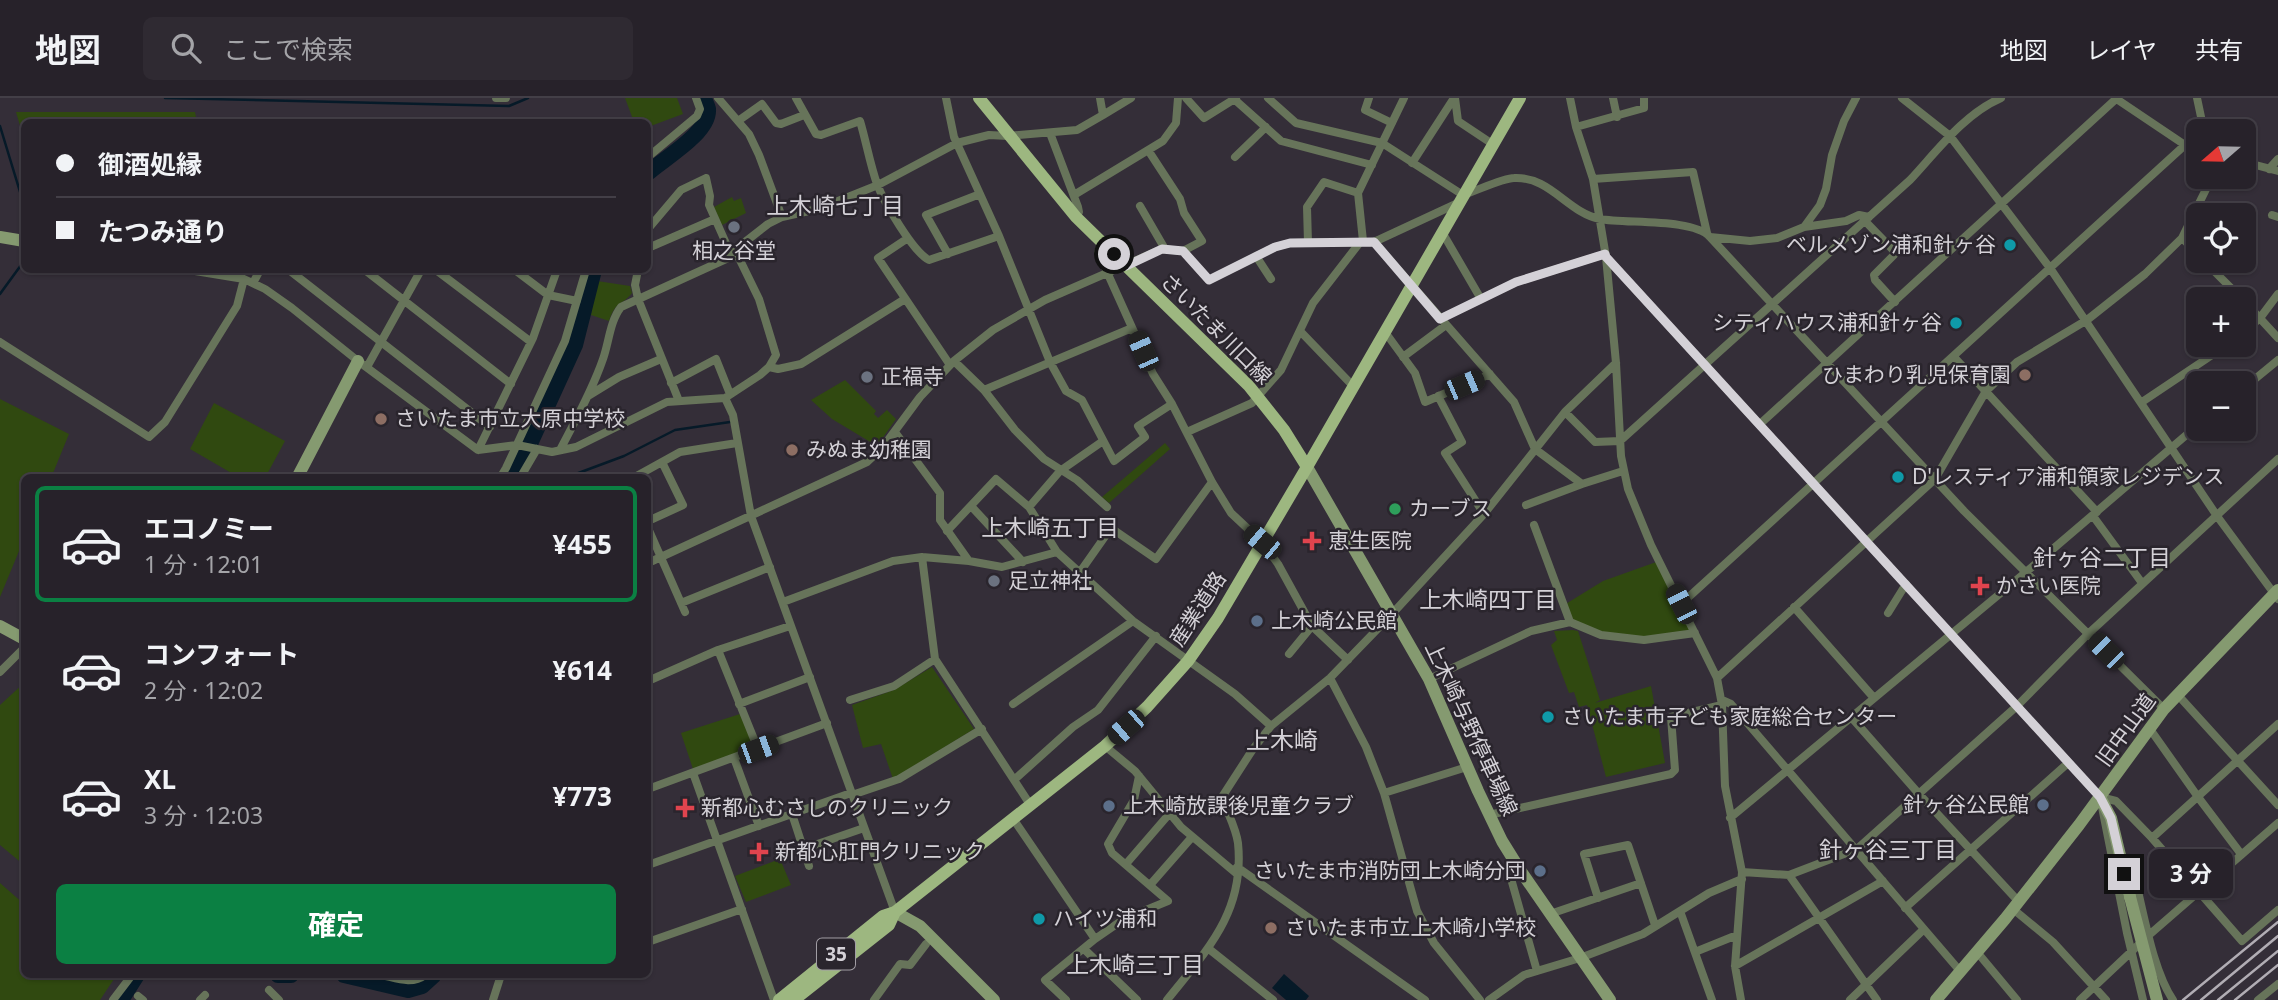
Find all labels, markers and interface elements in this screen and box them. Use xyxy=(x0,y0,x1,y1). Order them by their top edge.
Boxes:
search box xyxy=(143,17,633,80)
text: 地図 xyxy=(35,27,101,72)
icon: search xyxy=(167,29,205,67)
text: ここで検索 xyxy=(223,31,353,67)
text: 地図 xyxy=(2000,33,2048,66)
text: レイヤ xyxy=(2086,33,2157,66)
text: 共有 xyxy=(2195,33,2243,66)
north arrow xyxy=(2186,119,2256,189)
map controls xyxy=(2186,119,2256,441)
text: 御酒処縁 xyxy=(98,146,202,182)
district label: 上木崎七丁目 xyxy=(766,189,904,221)
button: locate xyxy=(2186,203,2256,273)
text: たつみ通り xyxy=(98,213,228,249)
marker: 相之谷堂 xyxy=(726,219,742,235)
place label: ベルメゾン浦和針ヶ谷 xyxy=(1786,230,1996,258)
place label: 相之谷堂 xyxy=(692,236,776,264)
marker: ベルメゾン浦和針ヶ谷 xyxy=(2002,237,2018,253)
route start xyxy=(1098,238,1130,270)
street label: さいたま川口線 xyxy=(1155,267,1278,390)
button: + xyxy=(2186,287,2256,357)
place label: シティハウス浦和針ヶ谷 xyxy=(1712,308,1942,336)
marker: シティハウス浦和針ヶ谷 xyxy=(1948,315,1964,331)
car xyxy=(1125,328,1162,374)
place label: ひまわり乳児保育園 xyxy=(1822,360,2011,388)
place label: 正福寺 xyxy=(881,362,944,390)
car xyxy=(1441,367,1488,403)
marker: ひまわり乳児保育園 xyxy=(2017,367,2033,383)
marker: 正福寺 xyxy=(859,369,875,385)
button: − xyxy=(2186,371,2256,441)
place label: さいたま市立大原中学校 xyxy=(395,404,625,432)
marker: さいたま市立大原中学校 xyxy=(373,411,389,427)
place label: みぬま幼稚園 xyxy=(806,435,932,463)
marker: みぬま幼稚園 xyxy=(784,442,800,458)
place label: D'レスティア浦和領家レジデンス xyxy=(1912,462,2224,490)
marker: D'レスティア浦和領家レジデンス xyxy=(1890,469,1906,485)
place label: カーブス xyxy=(1409,494,1492,522)
marker: カーブス xyxy=(1387,501,1403,517)
text: エコノミー xyxy=(144,510,274,546)
district label: 上木崎五丁目 xyxy=(981,511,1119,543)
icon: car xyxy=(60,513,123,576)
car xyxy=(1240,520,1285,564)
text: ¥455 xyxy=(553,526,612,562)
place label: 恵生医院 xyxy=(1328,526,1412,554)
marker: 恵生医院 xyxy=(1302,531,1322,551)
district label: 針ヶ谷二丁目 xyxy=(2033,541,2171,573)
text: 1 分 · 12:01 xyxy=(144,548,263,580)
place label: 足立神社 xyxy=(1008,566,1092,594)
street label: 産業道路 xyxy=(1163,566,1232,651)
place label: かさい医院 xyxy=(1996,571,2101,599)
marker: 足立神社 xyxy=(986,573,1002,589)
marker: かさい医院 xyxy=(1970,576,1990,596)
car xyxy=(1663,581,1700,627)
district label: 上木崎四丁目 xyxy=(1419,583,1557,615)
place label: 上木崎公民館 xyxy=(1271,606,1397,634)
marker: 上木崎公民館 xyxy=(1249,613,1265,629)
car xyxy=(2084,629,2129,673)
text: コンフォート xyxy=(144,636,299,672)
street label: 上木崎与野停車場線 xyxy=(1419,637,1525,820)
icon: car xyxy=(60,639,123,702)
text: ¥614 xyxy=(553,652,612,688)
text: 2 分 · 12:02 xyxy=(144,674,263,706)
street label: 旧中山道 xyxy=(2089,687,2161,772)
place label: さいたま市子ども家庭総合センター xyxy=(1562,702,1897,730)
car xyxy=(1104,705,1149,749)
marker: さいたま市子ども家庭総合センター xyxy=(1540,709,1556,725)
district label: 上木崎 xyxy=(1246,723,1318,756)
car xyxy=(735,732,782,766)
text: XL xyxy=(144,761,176,797)
icon: car xyxy=(60,765,123,828)
text: ¥773 xyxy=(553,778,612,814)
place label: 針ヶ谷公民館 xyxy=(1903,790,2029,818)
place label: 上木崎放課後児童クラブ xyxy=(1123,791,1354,819)
place label: 新都心むさしのクリニック xyxy=(701,793,953,821)
marker: 針ヶ谷公民館 xyxy=(2035,797,2051,813)
marker: 新都心むさしのクリニック xyxy=(675,798,695,818)
marker: 上木崎放課後児童クラブ xyxy=(1101,798,1117,814)
text: 3 分 · 12:03 xyxy=(144,799,263,831)
district label: 針ヶ谷三丁目 xyxy=(1819,833,1957,865)
place label: 新都心肛門クリニック xyxy=(775,837,985,865)
marker: 新都心肛門クリニック xyxy=(749,842,769,862)
callout: 3 分 xyxy=(2148,850,2232,898)
place label: さいたま市消防団上木崎分団 xyxy=(1254,856,1526,884)
text: 3 分 xyxy=(2170,857,2212,889)
route end xyxy=(2108,858,2140,890)
marker: さいたま市消防団上木崎分団 xyxy=(1532,863,1548,879)
button: 確定 xyxy=(56,884,616,964)
place label: ハイツ浦和 xyxy=(1053,904,1158,932)
marker: ハイツ浦和 xyxy=(1031,911,1047,927)
place label: さいたま市立上木崎小学校 xyxy=(1285,913,1536,941)
marker: さいたま市立上木崎小学校 xyxy=(1263,920,1279,936)
road number: 35 xyxy=(817,939,855,970)
district label: 上木崎三丁目 xyxy=(1066,948,1204,980)

